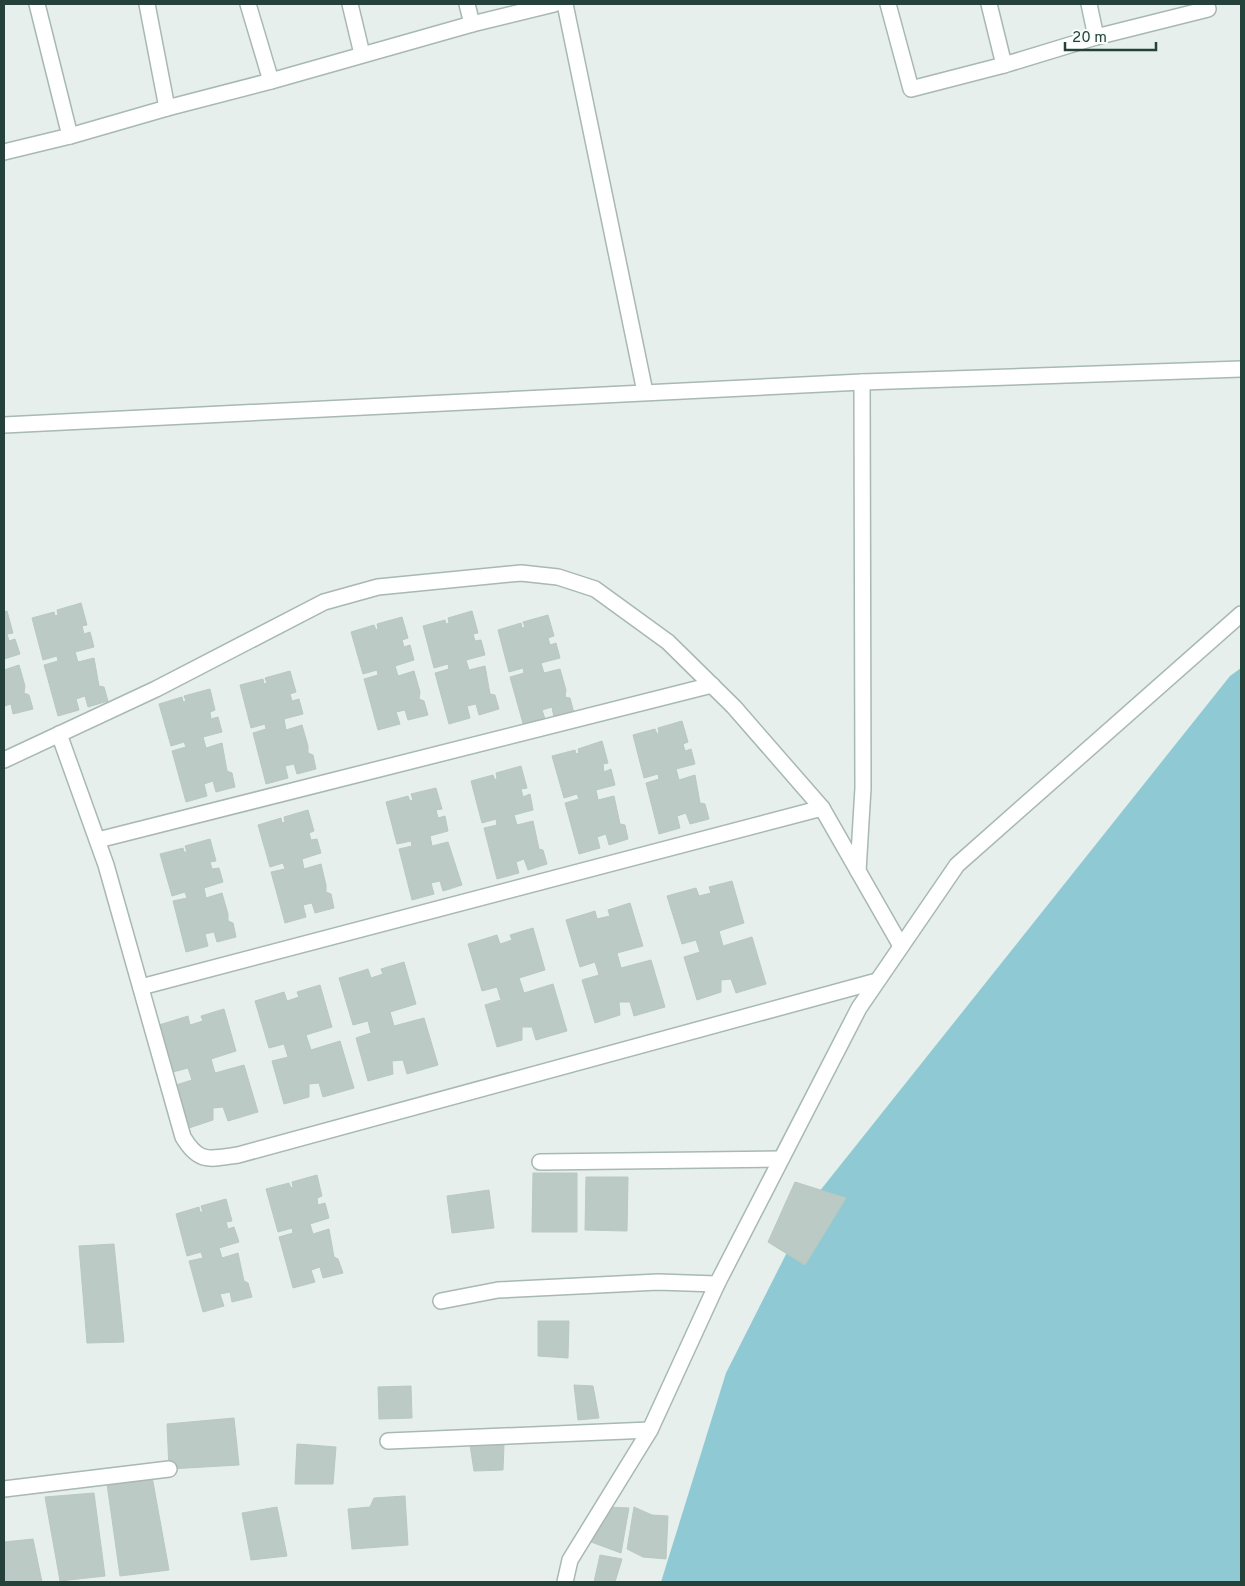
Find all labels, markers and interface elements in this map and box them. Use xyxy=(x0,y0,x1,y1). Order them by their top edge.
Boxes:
scale bar xyxy=(1065,20,1156,52)
text: 20 m xyxy=(1072,29,1107,48)

